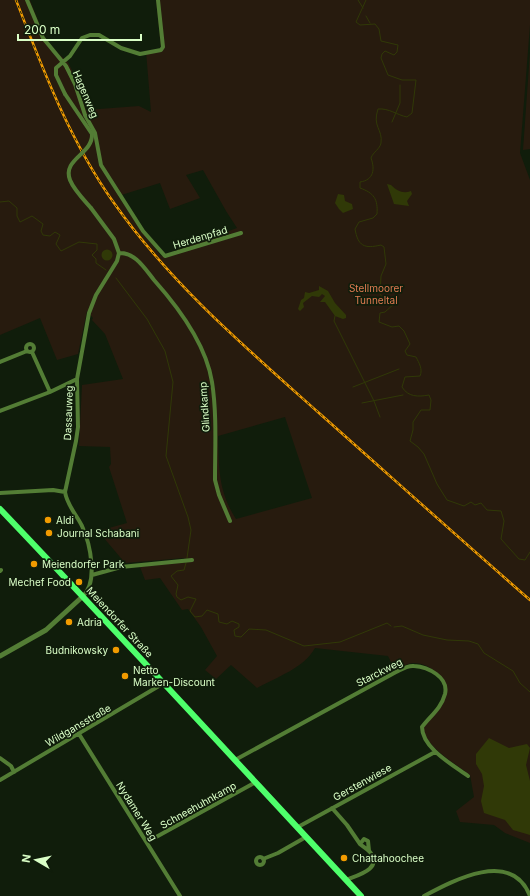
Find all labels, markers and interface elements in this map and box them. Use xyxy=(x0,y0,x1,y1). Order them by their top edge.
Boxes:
scale bar xyxy=(18,16,141,42)
text: 200 m xyxy=(24,22,60,37)
street label: Hagenweg xyxy=(71,68,101,120)
street label: Herdenpfad xyxy=(171,223,229,251)
park label: Stellmoorer Tunneltal xyxy=(349,282,403,306)
street label: Glindkamp xyxy=(196,381,212,433)
street label: Dassauweg xyxy=(61,385,75,441)
place label: Aldi xyxy=(56,514,74,526)
marker: Aldi xyxy=(43,515,53,525)
place label: Journal Schabani xyxy=(57,527,139,539)
marker: Journal Schabani xyxy=(44,528,54,538)
place label: Meiendorfer Park xyxy=(42,558,125,570)
marker: Meiendorfer Park xyxy=(29,559,39,569)
place label: Mechef Food xyxy=(9,576,71,588)
marker: Mechef Food xyxy=(74,577,84,587)
street label: Meiendorfer Straße xyxy=(84,584,156,660)
place label: Adria xyxy=(77,616,102,628)
marker: Adria xyxy=(64,617,74,627)
place label: Budnikowsky xyxy=(45,644,108,656)
marker: Budnikowsky xyxy=(111,645,121,655)
street label: Starckweg xyxy=(354,655,404,689)
place label: Netto Marken-Discount xyxy=(133,664,216,688)
marker: Netto Marken-Discount xyxy=(120,671,130,681)
street label: Wildgansstraße xyxy=(43,701,113,749)
street label: Gerstenwiese xyxy=(331,761,393,803)
street label: Nydamer Weg xyxy=(114,779,160,843)
street label: Schneehuhnkamp xyxy=(158,779,238,831)
north arrow xyxy=(16,840,56,880)
place label: Chattahoochee xyxy=(352,852,424,864)
text: N xyxy=(19,853,34,864)
marker: Chattahoochee xyxy=(339,853,349,863)

